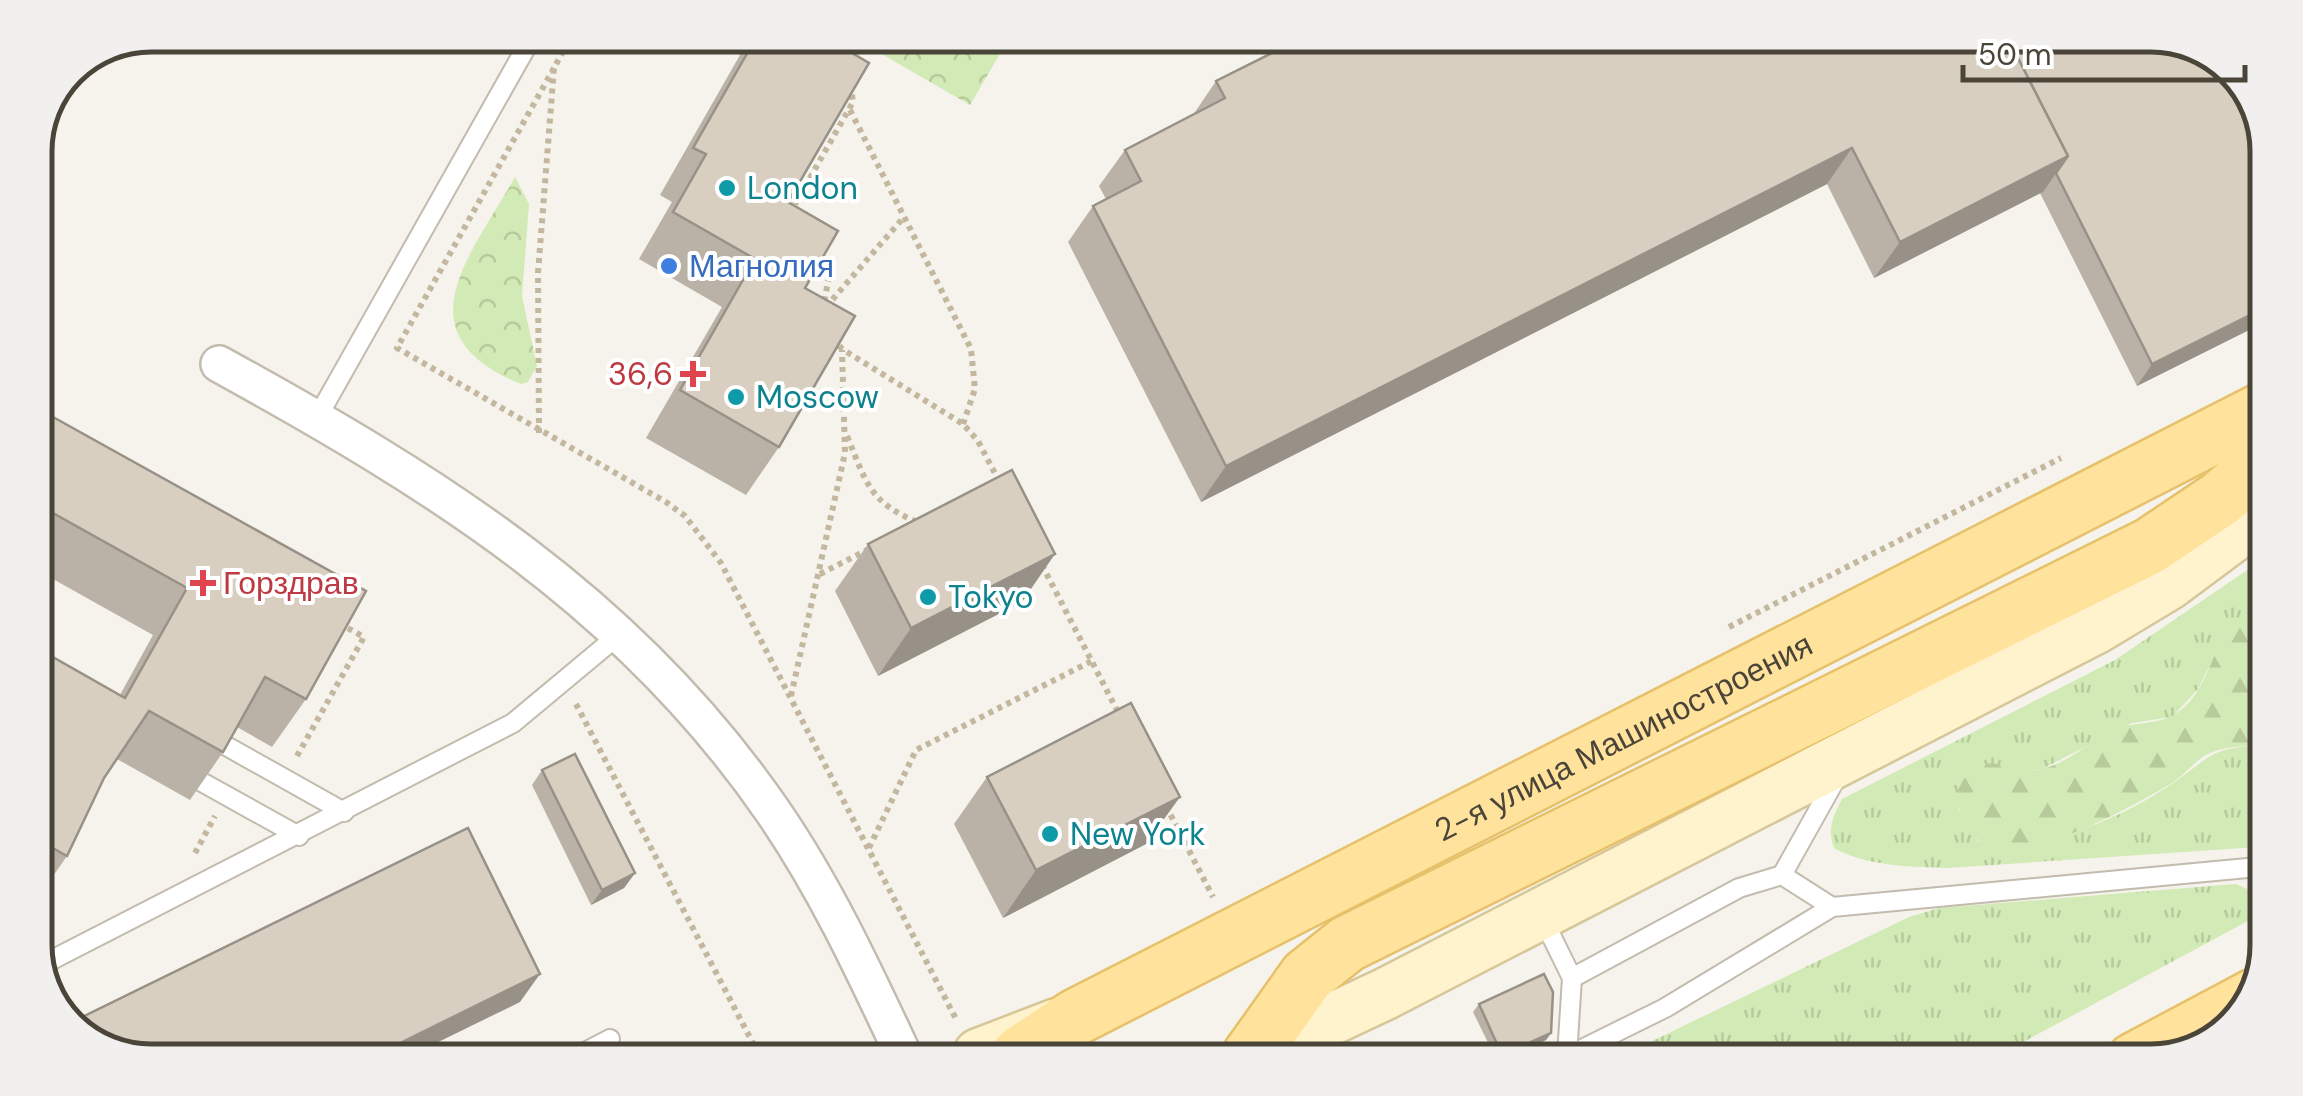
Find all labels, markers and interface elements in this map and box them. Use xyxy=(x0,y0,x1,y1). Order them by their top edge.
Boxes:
scale bar xyxy=(1963,20,2246,82)
text: 50 m xyxy=(1978,35,2052,74)
place label: London xyxy=(747,167,858,209)
marker: London xyxy=(716,177,738,199)
place label: Магнолия xyxy=(689,245,834,287)
marker: Магнолия xyxy=(658,255,680,277)
place label: 36,6 xyxy=(608,353,673,395)
marker: 36,6 xyxy=(682,363,704,385)
place label: Moscow xyxy=(756,376,879,418)
marker: Moscow xyxy=(725,386,747,408)
place label: Горздрав xyxy=(223,562,359,604)
marker: Горздрав xyxy=(192,572,214,594)
place label: Tokyo xyxy=(948,576,1033,618)
marker: Tokyo xyxy=(917,586,939,608)
street label: 2-я улица Машиностроения xyxy=(1428,623,1820,851)
place label: New York xyxy=(1070,813,1205,855)
marker: New York xyxy=(1039,823,1061,845)

